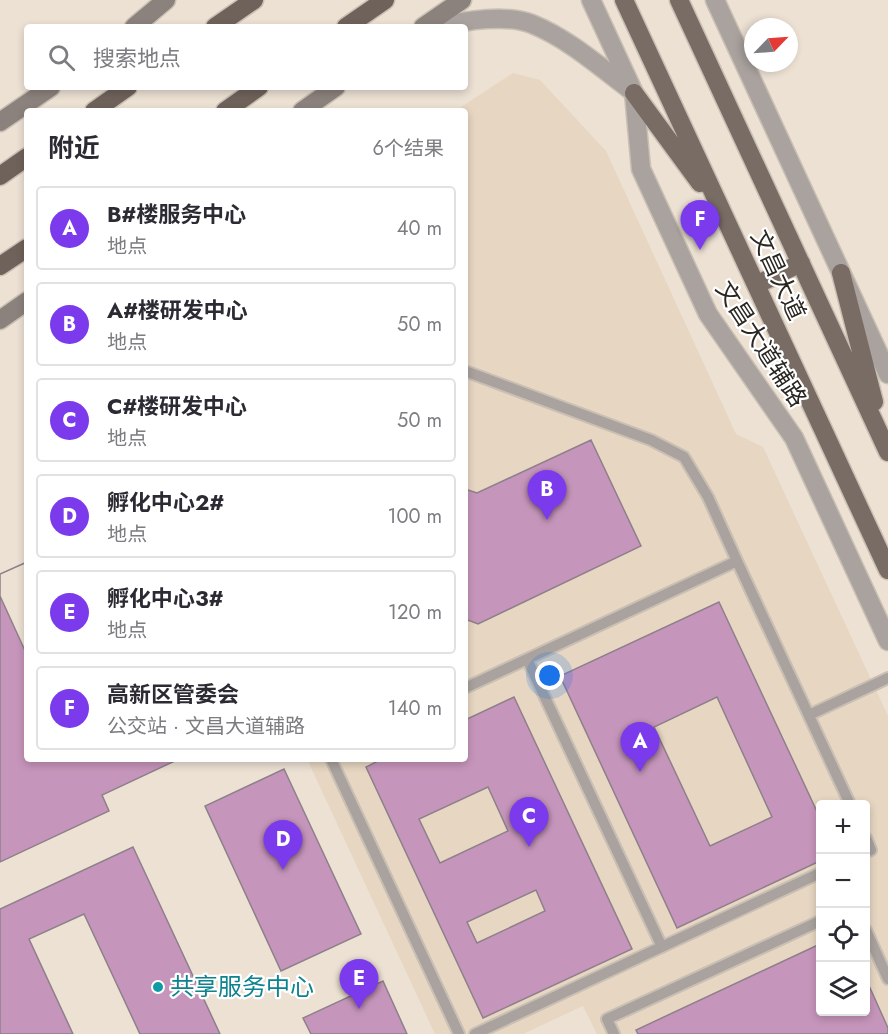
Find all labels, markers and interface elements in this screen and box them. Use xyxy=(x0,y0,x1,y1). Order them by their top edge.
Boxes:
north arrow xyxy=(744,18,798,72)
search box xyxy=(24,24,468,90)
icon: search xyxy=(45,41,78,74)
text: 搜索地点 xyxy=(93,42,181,74)
text: 附近 xyxy=(48,129,100,167)
text: 6个结果 xyxy=(372,134,444,163)
text: B#楼服务中心 xyxy=(107,198,246,230)
pin: F xyxy=(680,200,720,250)
text: A xyxy=(62,214,77,243)
text: 40 m xyxy=(397,214,442,243)
street label: 文昌大道 xyxy=(742,224,815,326)
text: 地点 xyxy=(107,232,147,261)
street label: 文昌大道辅路 xyxy=(708,274,815,414)
text: A#楼研发中心 xyxy=(107,294,248,326)
text: B xyxy=(63,310,76,339)
text: 50 m xyxy=(397,310,442,339)
text: 地点 xyxy=(107,328,147,357)
text: C#楼研发中心 xyxy=(107,390,247,422)
text: C xyxy=(62,406,77,435)
text: 50 m xyxy=(397,406,442,435)
text: 地点 xyxy=(107,424,147,453)
pin: B xyxy=(528,470,566,520)
text: 孵化中心2# xyxy=(107,486,224,518)
text: D xyxy=(62,502,77,531)
text: 100 m xyxy=(387,502,442,531)
text: 地点 xyxy=(107,520,147,549)
text: 孵化中心3# xyxy=(107,582,223,614)
text: E xyxy=(63,598,76,627)
text: 120 m xyxy=(388,598,442,627)
text: 地点 xyxy=(107,616,147,645)
your location xyxy=(535,661,564,690)
text: 高新区管委会 xyxy=(107,678,239,710)
text: F xyxy=(64,694,75,723)
text: 140 m xyxy=(388,694,442,723)
text: 公交站 · 文昌大道辅路 xyxy=(107,712,305,741)
pin: A xyxy=(620,722,660,772)
pin: C xyxy=(510,798,548,847)
map controls xyxy=(816,800,870,1016)
button: + xyxy=(816,800,870,854)
pin: D xyxy=(264,820,302,870)
button: − xyxy=(816,854,870,908)
button: locate xyxy=(816,908,870,962)
pin: E xyxy=(340,960,378,1009)
button: layers xyxy=(816,962,870,1016)
place label: 共享服务中心 xyxy=(170,969,314,1004)
marker: 共享服务中心 xyxy=(151,980,165,994)

